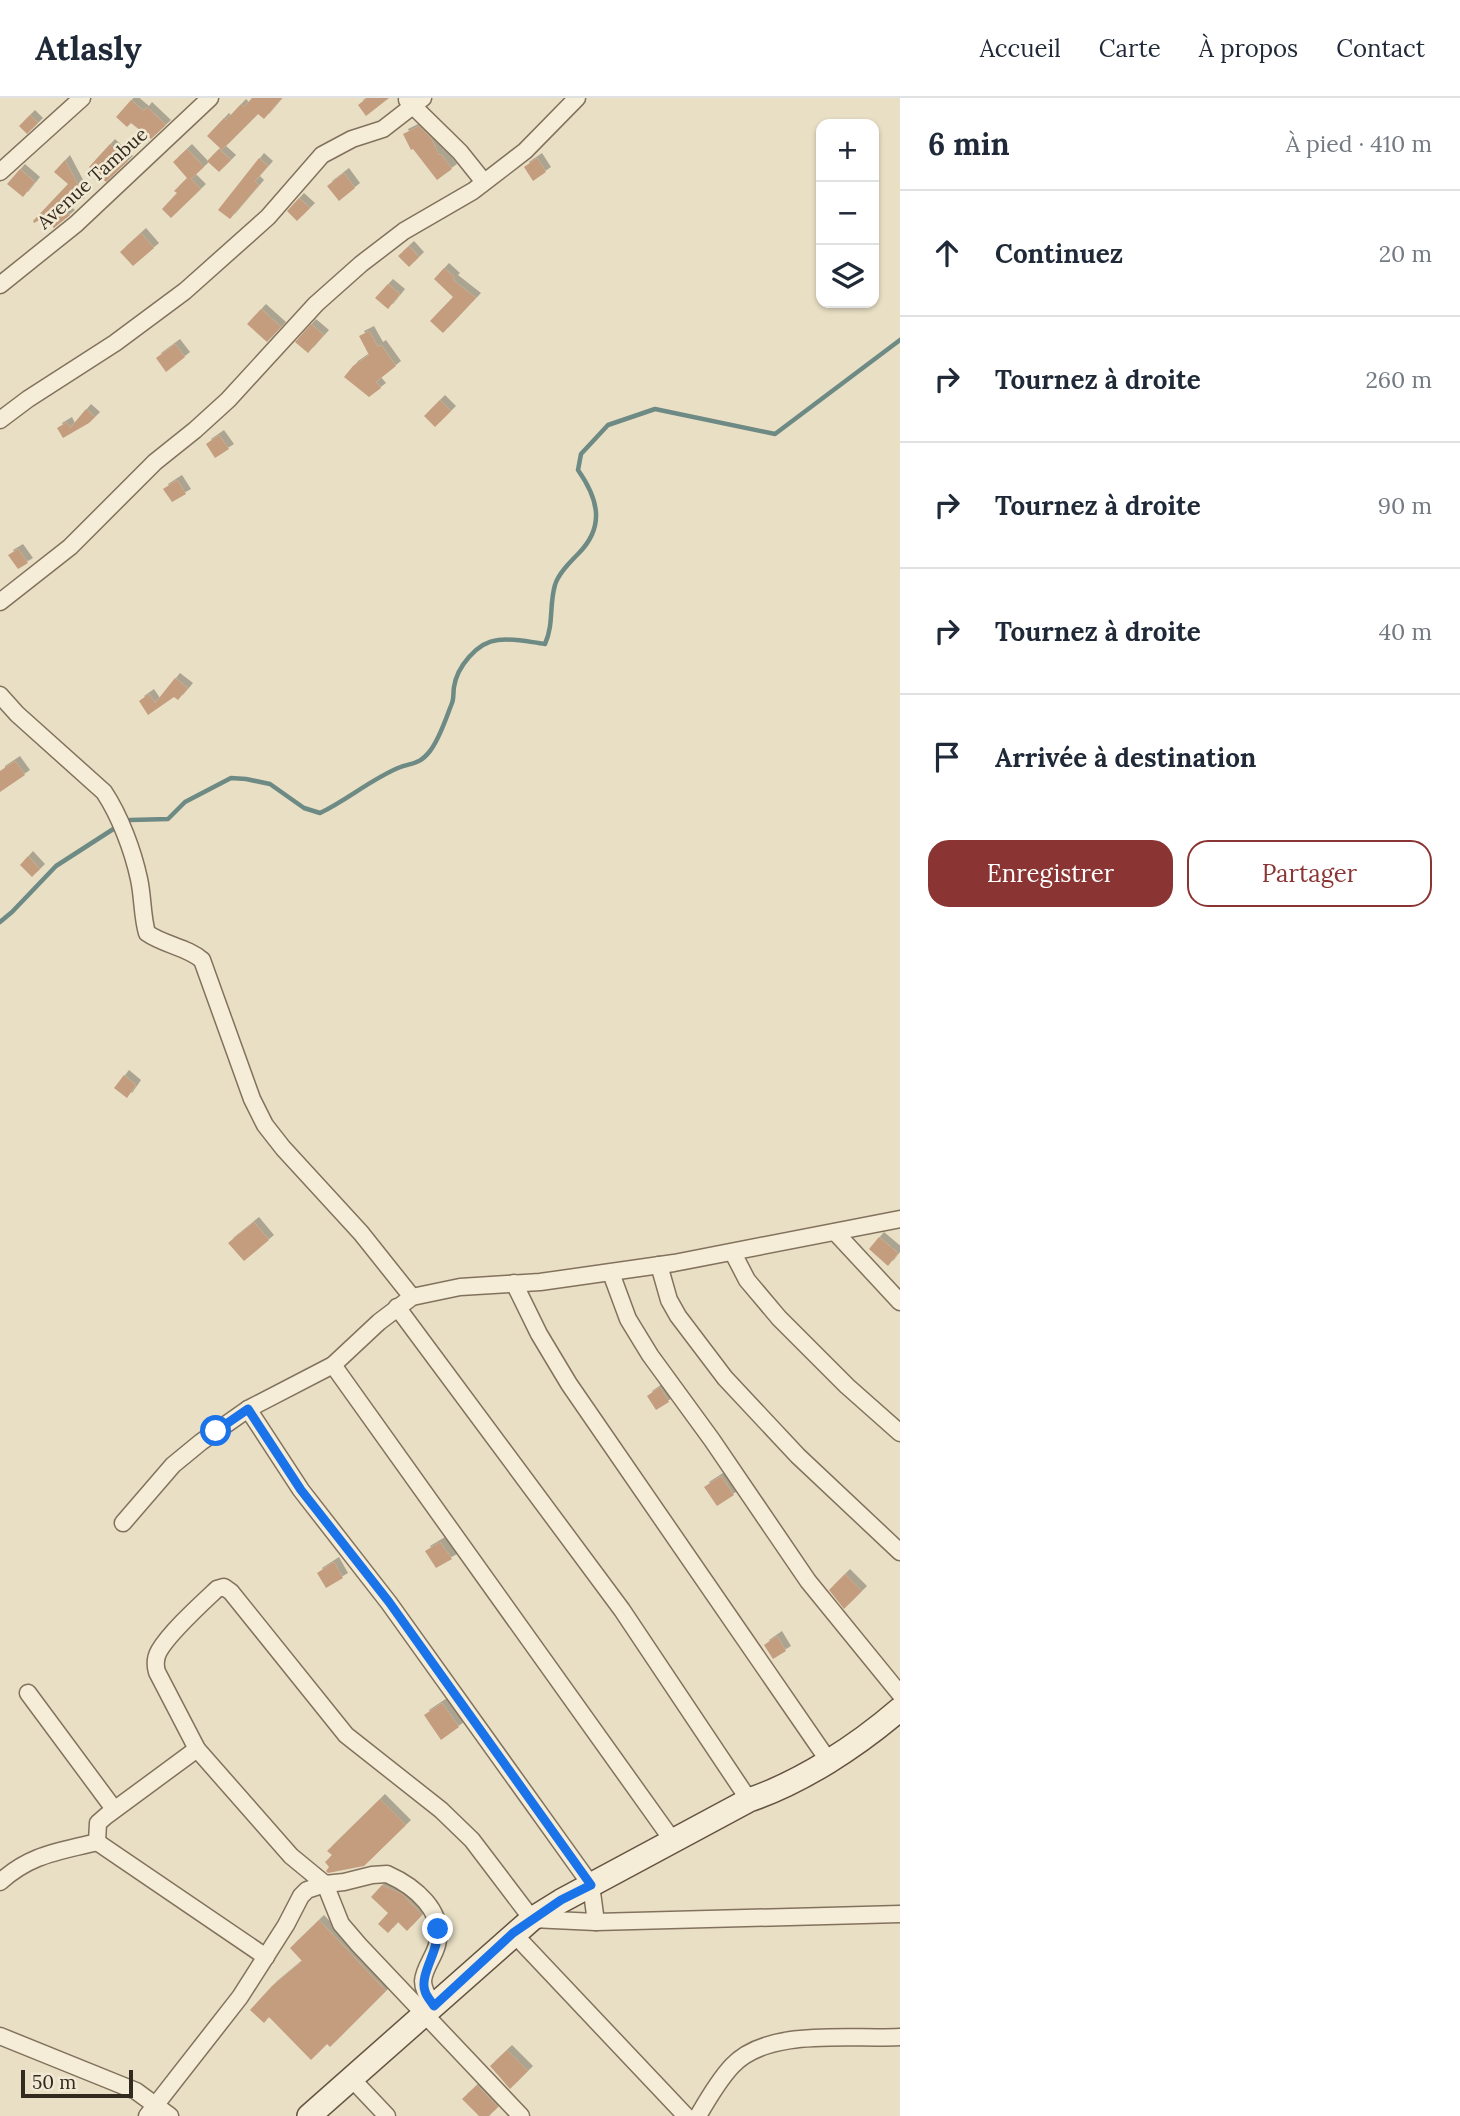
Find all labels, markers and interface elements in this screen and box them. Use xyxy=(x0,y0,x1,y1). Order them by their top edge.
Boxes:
text: Atlasly xyxy=(35,27,142,69)
text: Accueil xyxy=(980,33,1061,64)
text: Carte xyxy=(1099,33,1161,64)
text: À propos xyxy=(1199,33,1298,64)
text: Contact xyxy=(1336,33,1425,64)
map controls xyxy=(816,119,879,308)
button: + xyxy=(816,119,879,182)
street label: Avenue Tambue xyxy=(31,122,152,235)
text: 6 min xyxy=(928,125,1010,163)
text: À pied · 410 m xyxy=(1286,129,1432,158)
button: − xyxy=(816,182,879,245)
icon: ahead xyxy=(928,234,966,272)
text: Continuez xyxy=(995,237,1123,270)
text: 20 m xyxy=(1379,239,1432,268)
button: layers xyxy=(816,245,879,308)
icon: right xyxy=(928,360,966,398)
text: Tournez à droite xyxy=(995,363,1201,396)
text: 260 m xyxy=(1365,365,1432,394)
icon: right xyxy=(928,486,966,524)
text: Tournez à droite xyxy=(995,489,1201,522)
text: 90 m xyxy=(1378,491,1432,520)
icon: right xyxy=(928,612,966,650)
text: Tournez à droite xyxy=(995,615,1201,648)
text: 40 m xyxy=(1379,617,1432,646)
icon: arrive xyxy=(928,738,966,776)
text: Arrivée à destination xyxy=(995,741,1256,774)
button: Enregistrer xyxy=(928,840,1173,907)
button: Partager xyxy=(1187,840,1432,907)
route start xyxy=(200,1415,231,1446)
route end xyxy=(422,1913,453,1944)
scale bar xyxy=(21,2067,133,2099)
text: 50 m xyxy=(32,2070,76,2094)

